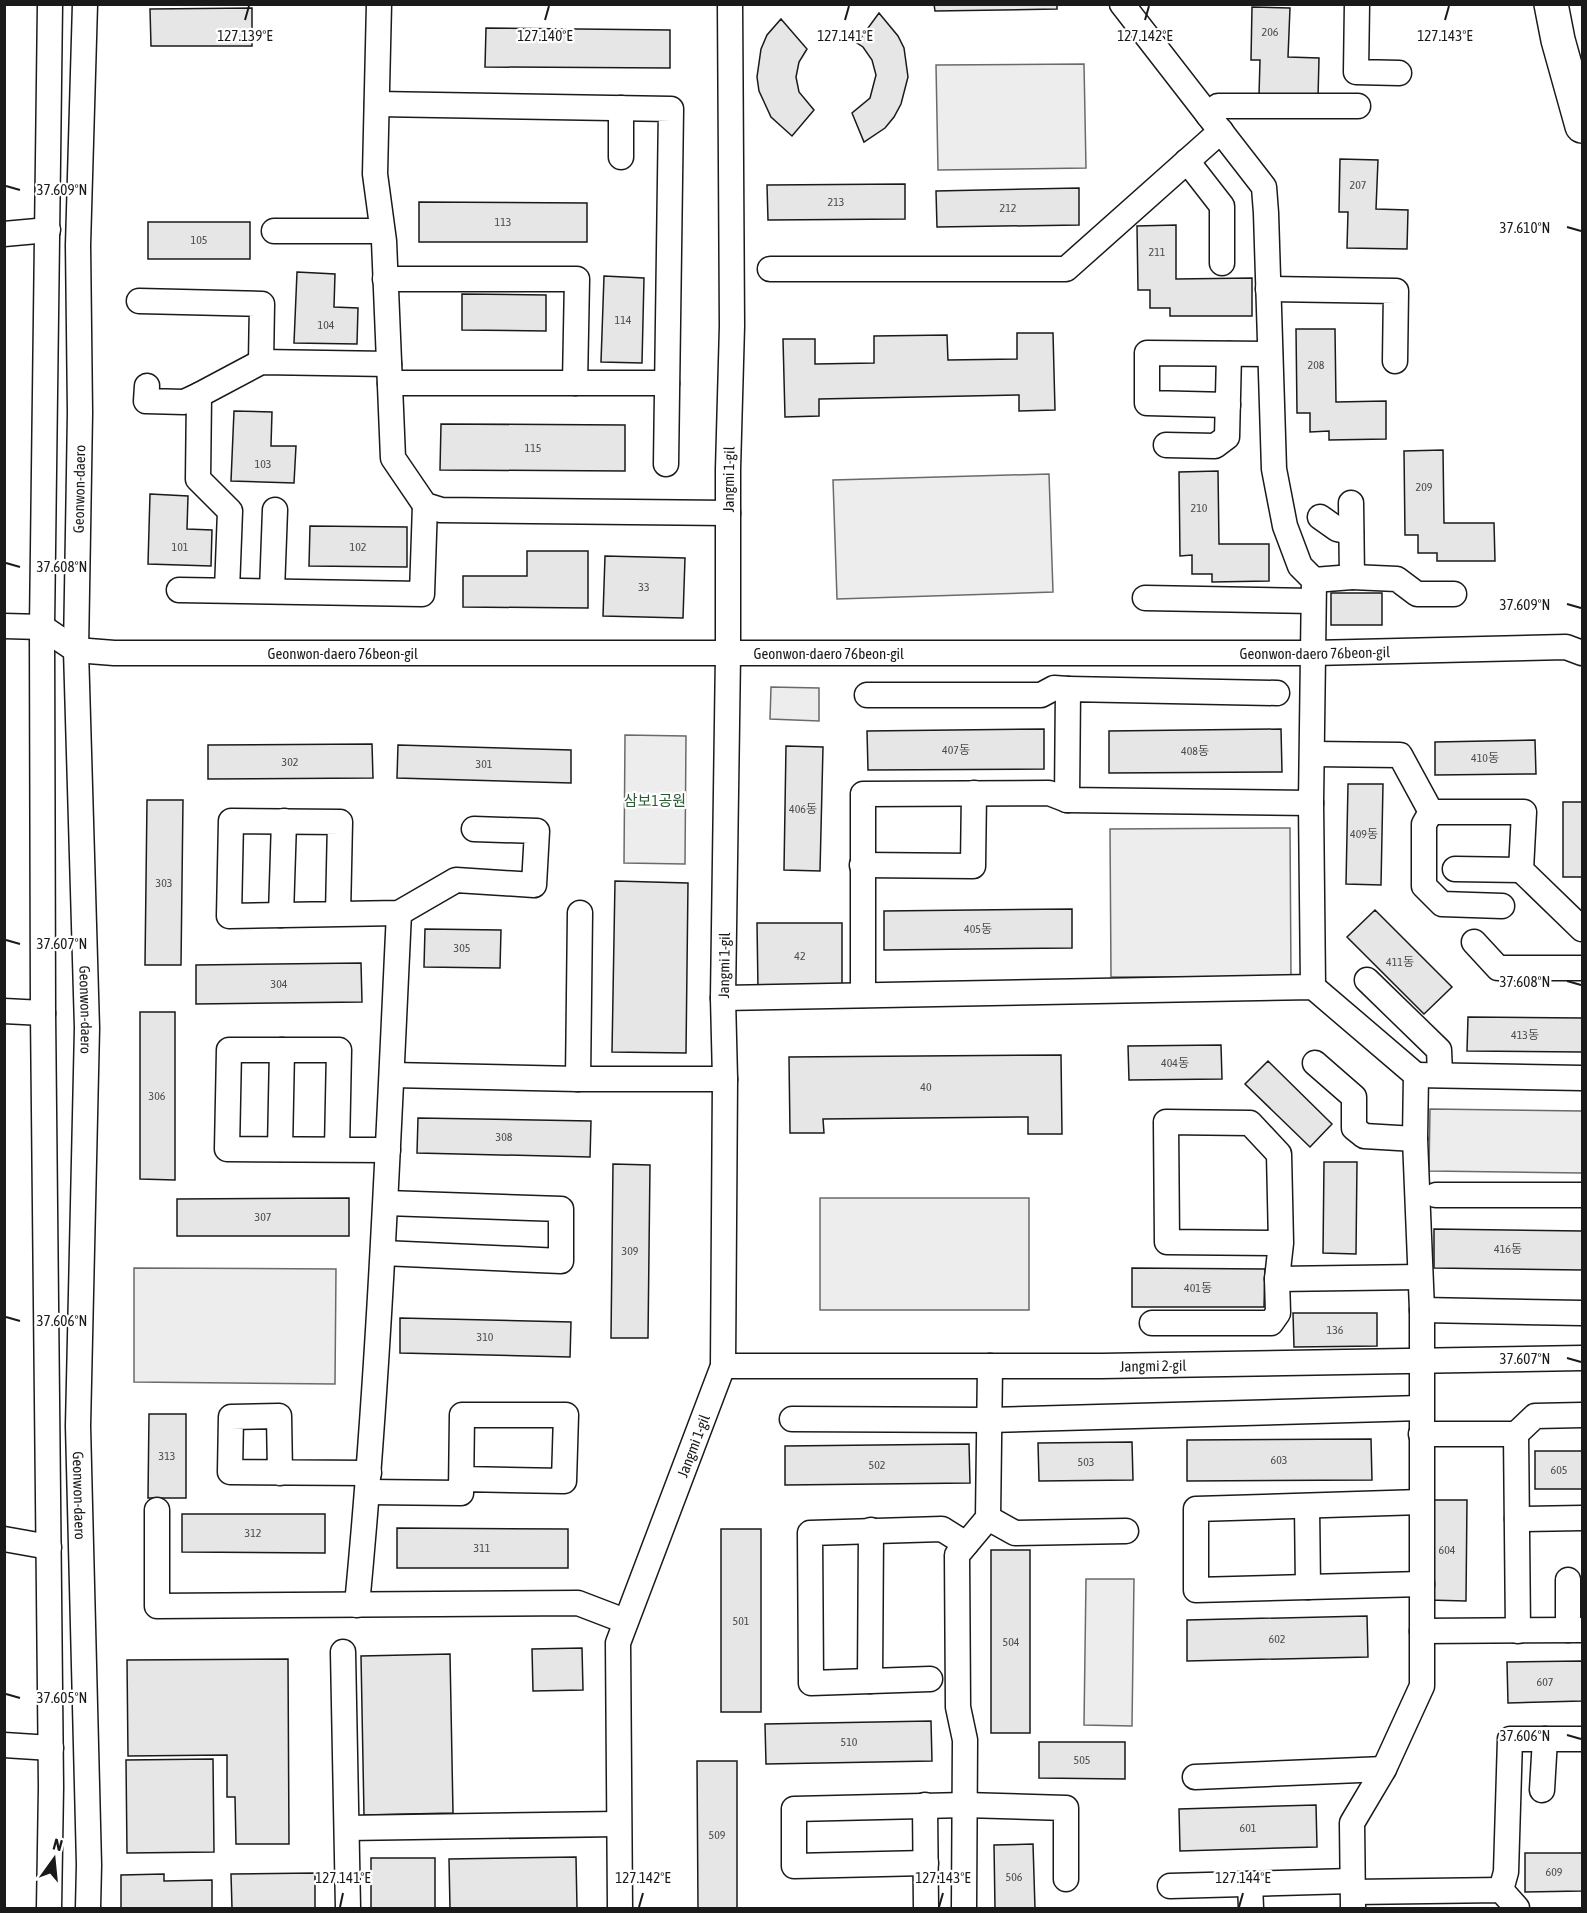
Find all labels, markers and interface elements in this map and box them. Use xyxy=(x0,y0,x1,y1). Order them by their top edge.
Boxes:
house number: 206 xyxy=(1262,25,1279,39)
text: 127.139°E xyxy=(217,27,273,44)
text: 127.140°E xyxy=(517,27,573,44)
text: 127.141°E xyxy=(817,27,873,44)
text: 127.142°E xyxy=(1117,27,1173,44)
text: 127.143°E xyxy=(1417,27,1473,44)
house number: 207 xyxy=(1350,178,1367,192)
text: 37.609°N xyxy=(37,181,87,198)
house number: 213 xyxy=(828,195,844,209)
house number: 212 xyxy=(1000,201,1016,215)
house number: 113 xyxy=(495,215,511,229)
text: 37.610°N xyxy=(1500,219,1550,236)
house number: 105 xyxy=(191,233,207,247)
house number: 211 xyxy=(1149,245,1166,259)
house number: 114 xyxy=(615,313,632,327)
house number: 104 xyxy=(318,318,335,332)
house number: 208 xyxy=(1308,358,1325,372)
house number: 115 xyxy=(525,441,541,455)
street label: Geonwon-daero xyxy=(70,445,88,533)
street label: Jangmi 1-gil xyxy=(719,446,737,512)
house number: 103 xyxy=(255,457,271,471)
house number: 209 xyxy=(1416,480,1433,494)
house number: 210 xyxy=(1191,501,1208,515)
house number: 101 xyxy=(172,540,189,554)
house number: 102 xyxy=(350,540,366,554)
text: 37.608°N xyxy=(37,558,87,575)
house number: 33 xyxy=(638,580,650,594)
text: 37.609°N xyxy=(1500,596,1550,613)
street label: Geonwon-daero 76beon-gil xyxy=(1240,643,1390,662)
street label: Geonwon-daero 76beon-gil xyxy=(268,645,418,662)
street label: Geonwon-daero 76beon-gil xyxy=(754,645,904,662)
house number: 407동 xyxy=(942,743,970,757)
house number: 408동 xyxy=(1181,744,1209,758)
house number: 410동 xyxy=(1471,751,1499,765)
house number: 302 xyxy=(282,755,298,769)
house number: 301 xyxy=(476,757,493,771)
park label: 삼보1공원 xyxy=(624,792,686,809)
house number: 406동 xyxy=(789,802,817,816)
house number: 409동 xyxy=(1350,827,1378,841)
house number: 303 xyxy=(156,876,172,890)
house number: 405동 xyxy=(964,922,992,936)
street label: Jangmi 1-gil xyxy=(714,932,732,998)
text: 37.607°N xyxy=(37,935,87,952)
house number: 305 xyxy=(454,941,470,955)
house number: 42 xyxy=(794,949,806,963)
house number: 411동 xyxy=(1386,955,1414,969)
street label: Geonwon-daero xyxy=(77,965,96,1054)
text: 37.608°N xyxy=(1500,973,1550,990)
house number: 304 xyxy=(271,977,288,991)
house number: 413동 xyxy=(1511,1028,1539,1042)
house number: 404동 xyxy=(1161,1056,1189,1070)
house number: 40 xyxy=(920,1080,932,1094)
house number: 306 xyxy=(149,1089,166,1103)
house number: 308 xyxy=(496,1130,513,1144)
house number: 307 xyxy=(255,1210,272,1224)
house number: 416동 xyxy=(1494,1242,1522,1256)
house number: 309 xyxy=(622,1244,639,1258)
house number: 401동 xyxy=(1184,1281,1212,1295)
text: 37.606°N xyxy=(37,1312,87,1329)
house number: 136 xyxy=(1327,1323,1344,1337)
house number: 310 xyxy=(477,1330,494,1344)
text: 37.607°N xyxy=(1500,1350,1550,1367)
street label: Jangmi 2-gil xyxy=(1120,1356,1186,1374)
street label: Jangmi 1-gil xyxy=(673,1412,712,1479)
house number: 313 xyxy=(159,1449,175,1463)
street label: Geonwon-daero xyxy=(70,1451,89,1540)
house number: 603 xyxy=(1271,1453,1287,1467)
house number: 503 xyxy=(1078,1455,1094,1469)
house number: 502 xyxy=(869,1458,885,1472)
house number: 605 xyxy=(1551,1463,1567,1477)
house number: 312 xyxy=(245,1526,261,1540)
house number: 311 xyxy=(474,1541,491,1555)
house number: 604 xyxy=(1439,1543,1456,1557)
house number: 501 xyxy=(733,1614,750,1628)
house number: 602 xyxy=(1269,1632,1285,1646)
house number: 504 xyxy=(1003,1635,1020,1649)
house number: 607 xyxy=(1537,1675,1554,1689)
text: 37.605°N xyxy=(37,1689,87,1706)
text: 37.606°N xyxy=(1500,1727,1550,1744)
house number: 510 xyxy=(841,1735,858,1749)
house number: 505 xyxy=(1074,1753,1090,1767)
house number: 601 xyxy=(1240,1821,1257,1835)
house number: 509 xyxy=(709,1828,726,1842)
north arrow xyxy=(24,1829,84,1889)
text: N xyxy=(51,1835,65,1854)
house number: 609 xyxy=(1546,1865,1563,1879)
text: 127.141°E xyxy=(315,1869,371,1886)
text: 127.142°E xyxy=(615,1869,671,1886)
text: 127.143°E xyxy=(915,1869,971,1886)
text: 127.144°E xyxy=(1215,1869,1271,1886)
house number: 506 xyxy=(1006,1870,1023,1884)

